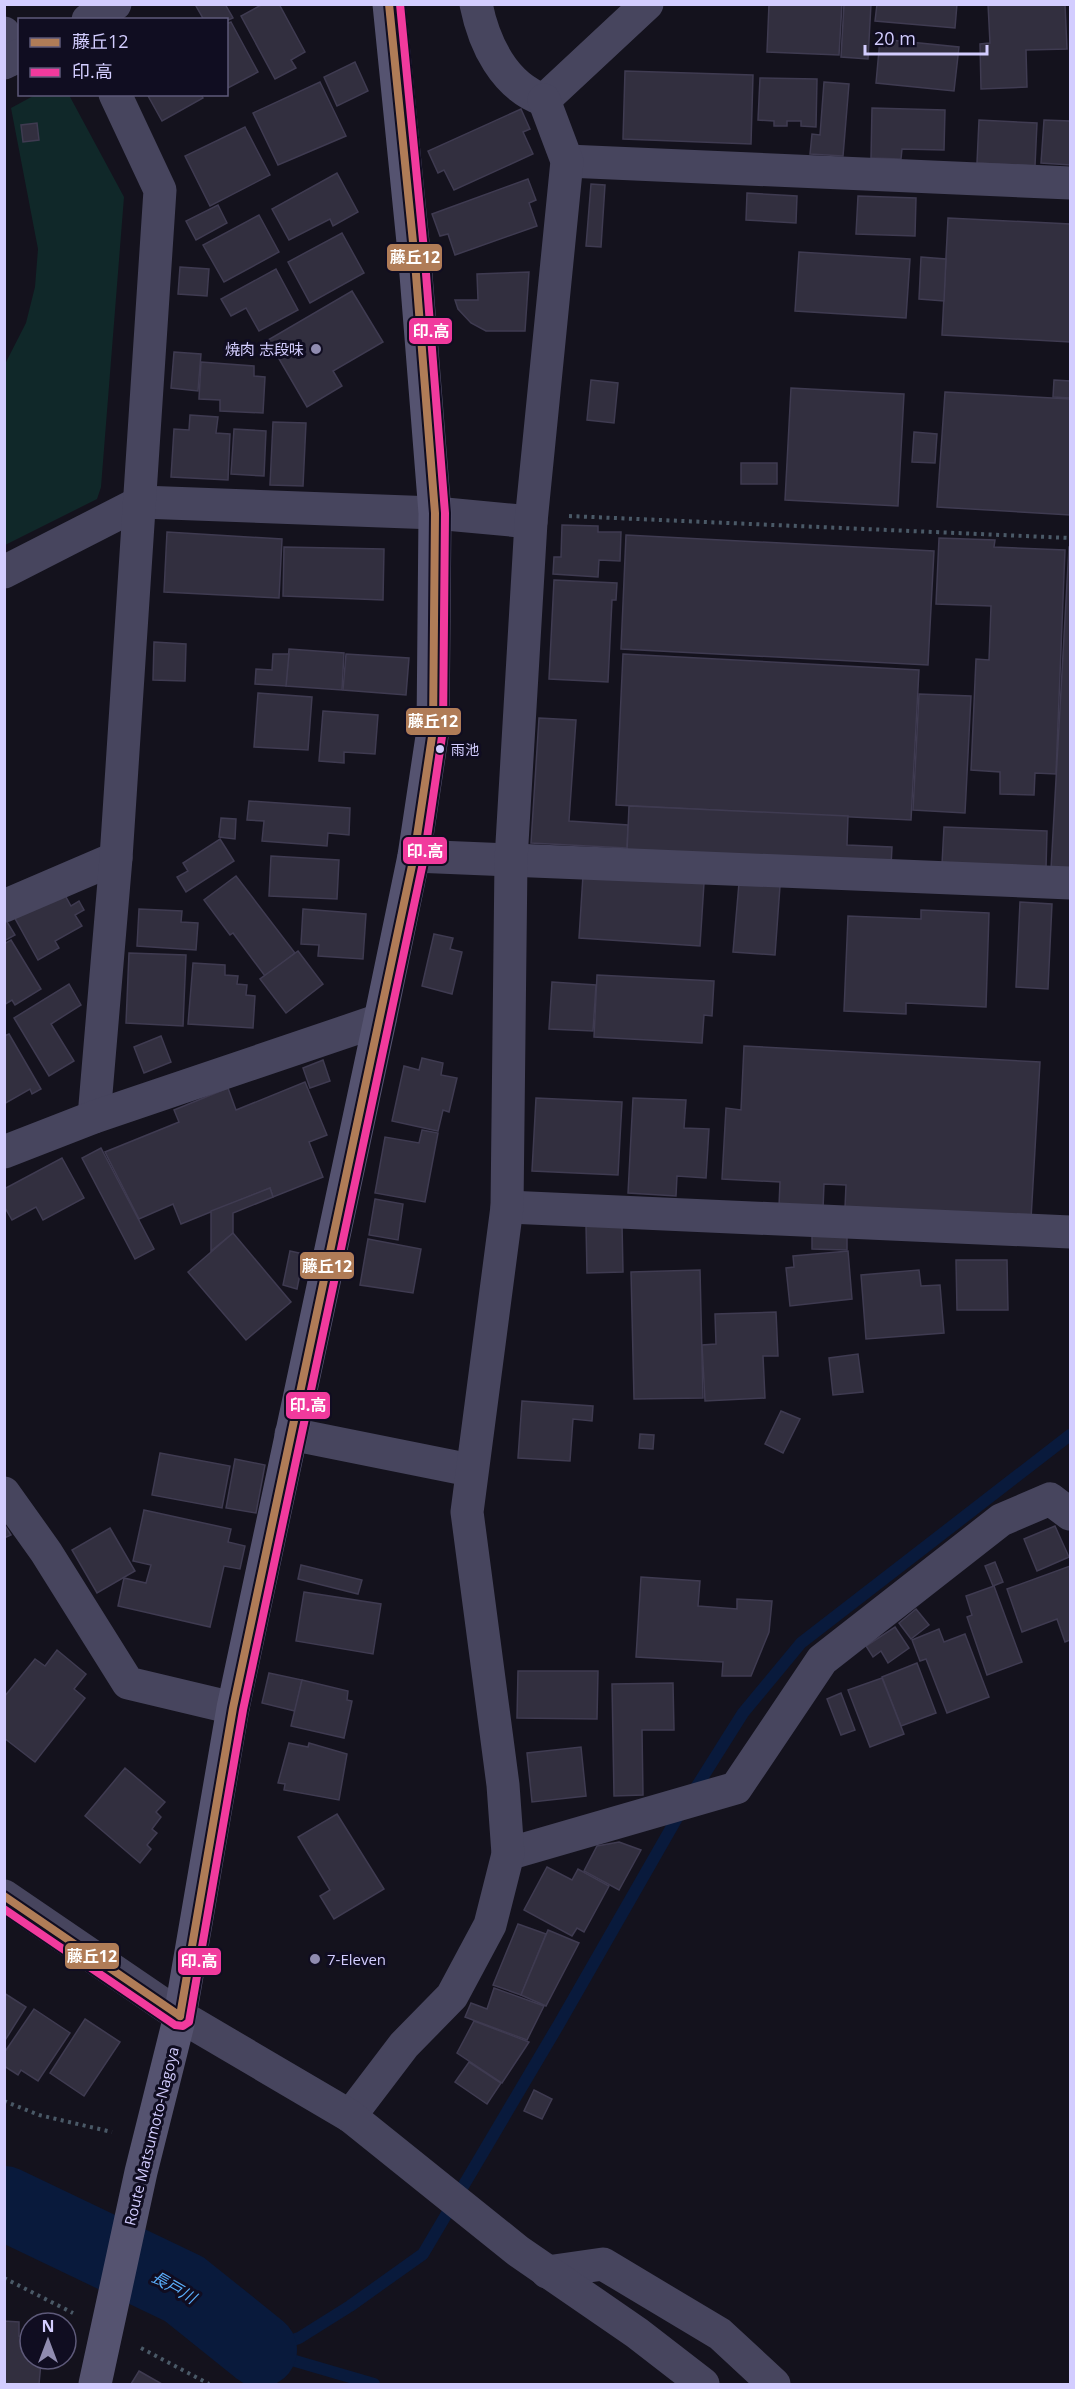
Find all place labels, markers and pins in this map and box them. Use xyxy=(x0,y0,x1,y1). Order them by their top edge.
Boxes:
place label: 焼肉 志段味 xyxy=(225,339,304,359)
marker: 焼肉 志段味 xyxy=(309,342,323,356)
place label: 雨池 xyxy=(451,740,479,759)
marker: 雨池 xyxy=(434,743,446,755)
place label: 7-Eleven xyxy=(327,1949,386,1969)
marker: 7-Eleven xyxy=(308,1952,322,1966)

